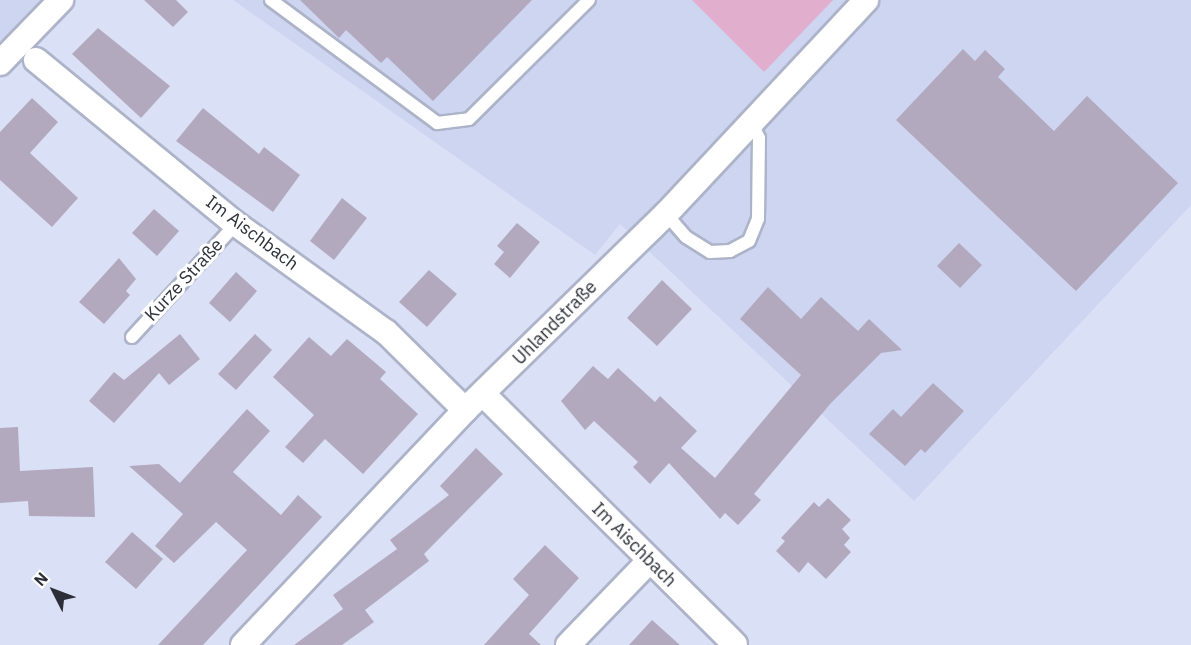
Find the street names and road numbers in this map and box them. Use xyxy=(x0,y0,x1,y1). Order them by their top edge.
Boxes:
street label: Im Aischbach xyxy=(201,191,303,275)
street label: Kurze Straße xyxy=(140,234,228,326)
street label: Uhlandstraße xyxy=(508,276,602,370)
street label: Im Aischbach xyxy=(587,498,681,592)

